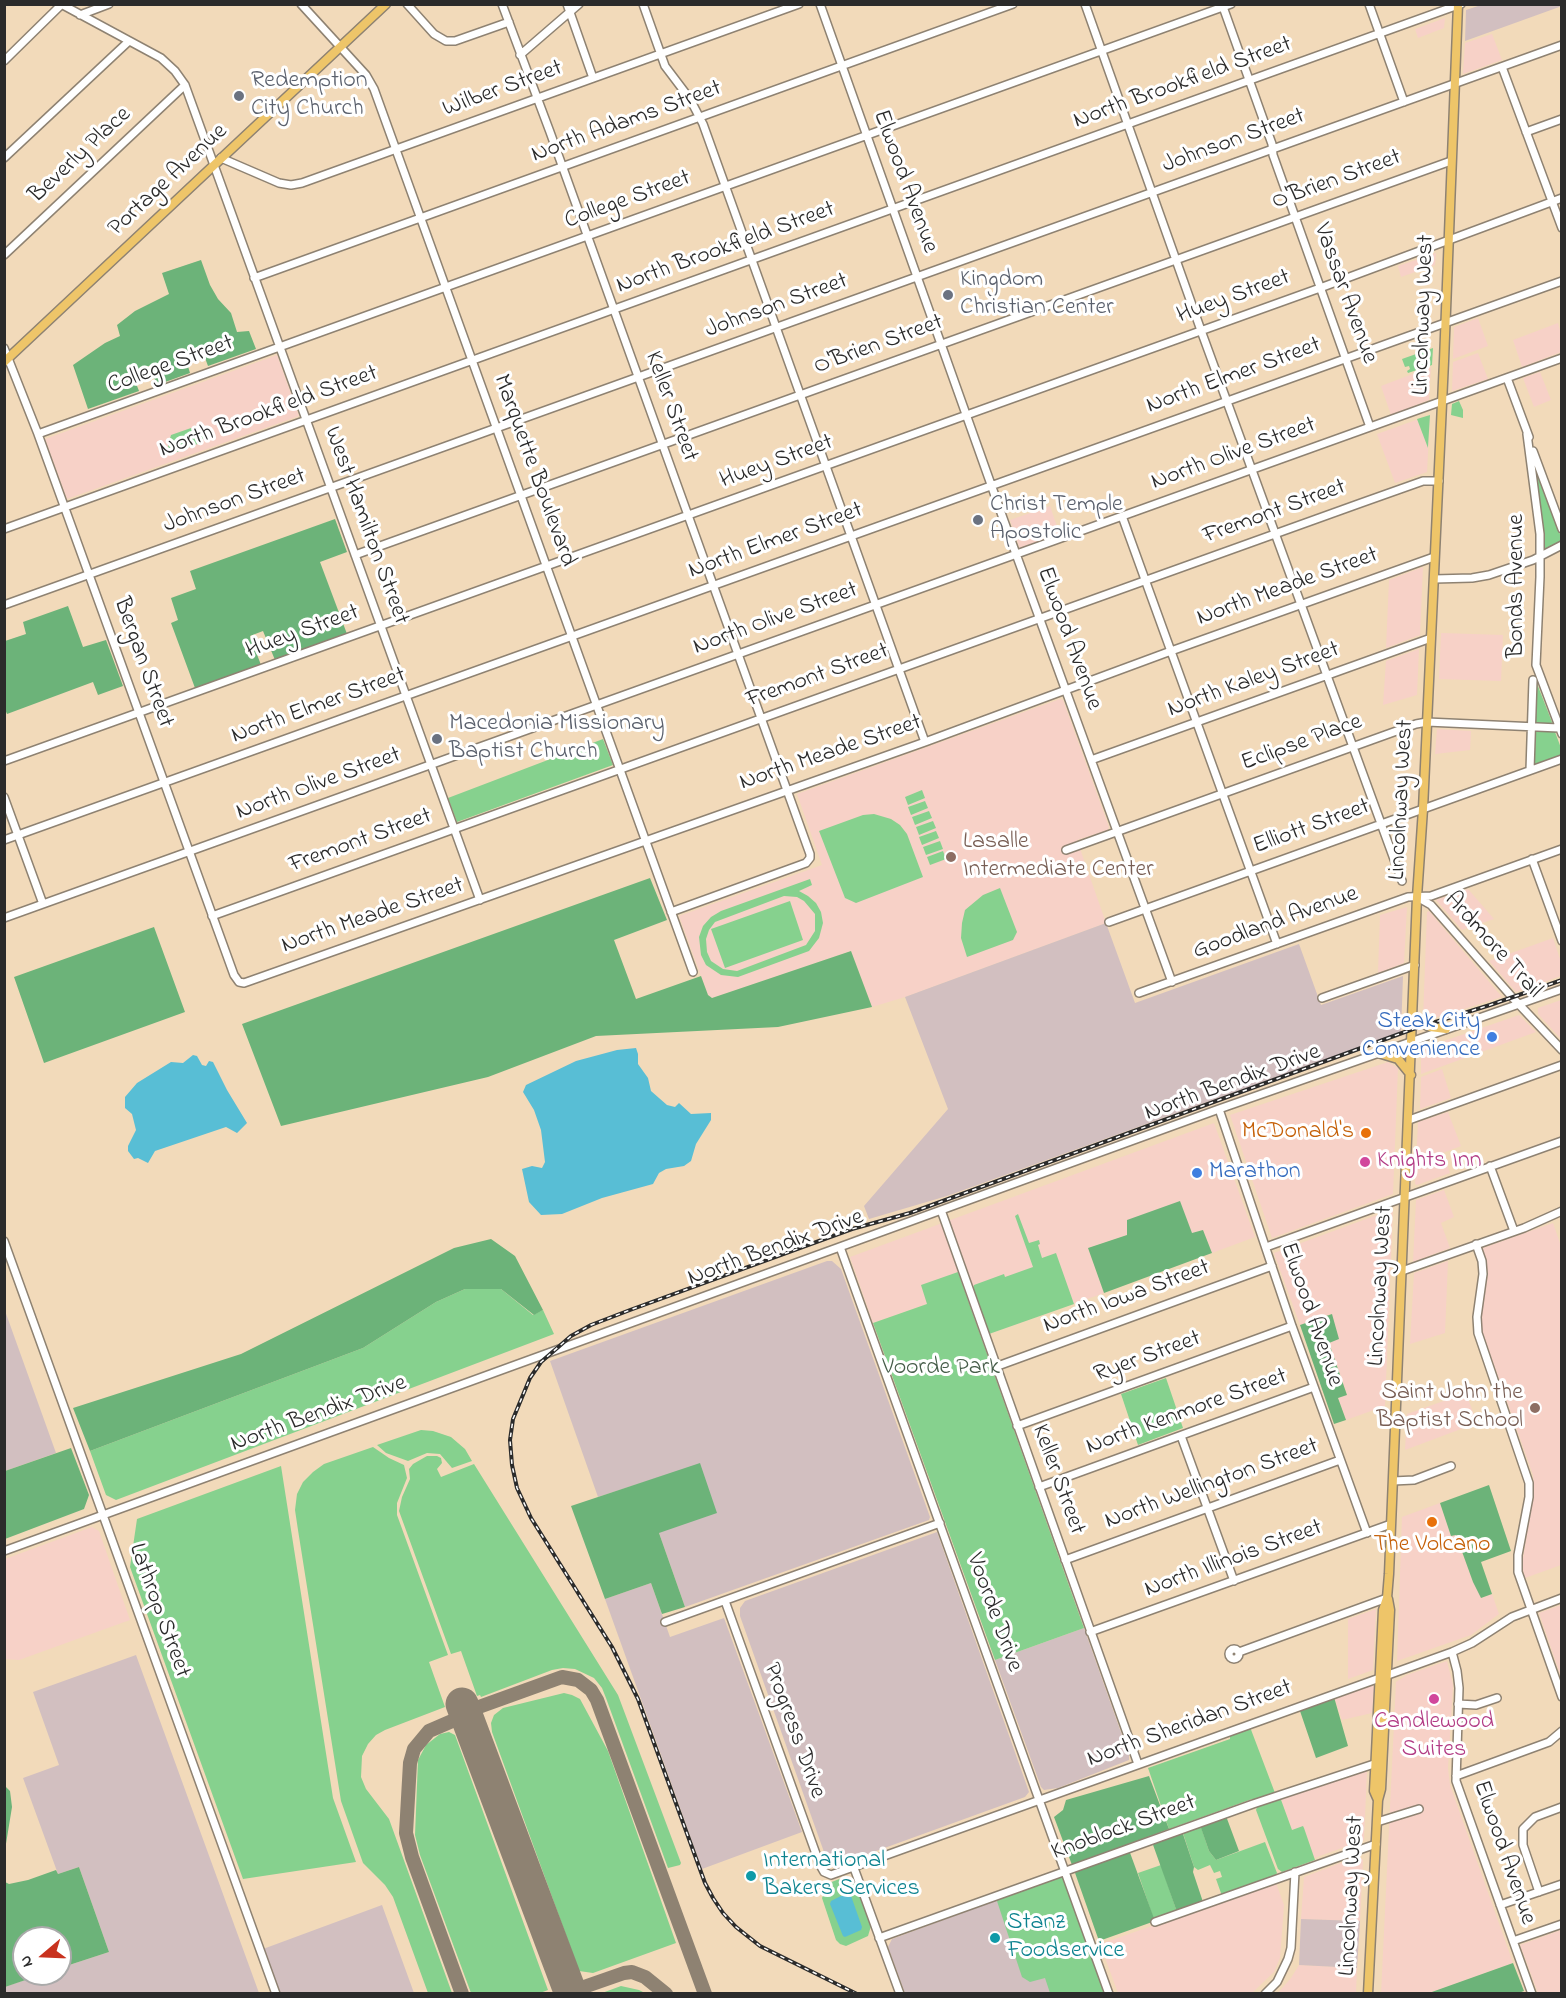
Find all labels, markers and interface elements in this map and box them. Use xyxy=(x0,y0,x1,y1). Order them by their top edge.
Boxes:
street label: North Brookfield Street xyxy=(1070,31,1296,137)
street label: Wilber Street xyxy=(439,55,567,125)
place label: Redemption City Church xyxy=(251,68,368,124)
street label: North Adams Street xyxy=(528,75,726,171)
marker: Redemption City Church xyxy=(232,89,246,103)
street label: Beverly Place xyxy=(24,101,138,211)
street label: Johnson Street xyxy=(1159,103,1309,181)
street label: Elwood Avenue xyxy=(865,106,943,258)
street label: Portage Avenue xyxy=(103,118,235,244)
street label: O'Brien Street xyxy=(1269,144,1405,218)
street label: College Street xyxy=(561,165,695,237)
street label: North Brookfield Street xyxy=(613,196,839,302)
street label: Vassar Avenue xyxy=(1305,220,1383,368)
street label: Lincolnway West xyxy=(1408,234,1442,396)
street label: Huey Street xyxy=(1174,264,1294,332)
place label: Kingdom Christian Center xyxy=(960,267,1114,323)
street label: Johnson Street xyxy=(702,268,852,346)
marker: Kingdom Christian Center xyxy=(941,288,955,302)
street label: O'Brien Street xyxy=(811,309,947,383)
street label: College Street xyxy=(104,330,238,402)
street label: North Elmer Street xyxy=(1143,332,1325,422)
street label: Keller Street xyxy=(637,348,703,466)
street label: North Brookfield Street xyxy=(156,360,382,466)
street label: Marquette Boulevard xyxy=(485,371,581,571)
street label: North Olive Street xyxy=(1148,412,1320,498)
street label: West Hamilton Street xyxy=(316,423,414,629)
street label: Huey Street xyxy=(717,429,837,497)
street label: Johnson Street xyxy=(160,463,310,541)
street label: Fremont Street xyxy=(1200,474,1350,552)
place label: Christ Temple Apostolic xyxy=(990,492,1123,548)
street label: North Elmer Street xyxy=(685,497,867,587)
marker: Christ Temple Apostolic xyxy=(971,513,985,527)
street label: Bonds Avenue xyxy=(1504,514,1532,658)
street label: North Meade Street xyxy=(1194,542,1382,634)
street label: Elwood Avenue xyxy=(1029,563,1107,715)
street label: North Olive Street xyxy=(690,577,862,663)
street label: Bergan Street xyxy=(105,594,179,732)
street label: Huey Street xyxy=(243,599,363,667)
street label: North Kaley Street xyxy=(1164,637,1344,725)
street label: Fremont Street xyxy=(743,638,893,716)
street label: North Elmer Street xyxy=(228,662,410,752)
street label: North Meade Street xyxy=(736,709,926,799)
street label: Eclipse Place xyxy=(1238,709,1366,779)
place label: Macedonia Missionary Baptist Church xyxy=(449,711,665,767)
street label: Lincolnway West xyxy=(1384,719,1422,881)
marker: Macedonia Missionary Baptist Church xyxy=(430,732,444,746)
street label: North Olive Street xyxy=(233,742,405,828)
street label: Elliott Street xyxy=(1250,794,1374,862)
street label: Fremont Street xyxy=(286,803,436,881)
place label: Lasalle Intermediate Center xyxy=(963,829,1154,885)
marker: Lasalle Intermediate Center xyxy=(944,850,958,864)
street label: North Meade Street xyxy=(278,872,468,962)
street label: Goodland Avenue xyxy=(1190,881,1362,967)
street label: Ardmore Trail xyxy=(1437,887,1547,1005)
place label: Steak City Convenience xyxy=(1362,1009,1480,1065)
marker: Steak City Convenience xyxy=(1485,1030,1499,1044)
street label: North Bendix Drive xyxy=(1141,1039,1325,1129)
place label: McDonald's xyxy=(1242,1119,1354,1147)
marker: McDonald's xyxy=(1359,1126,1373,1140)
place label: Knights Inn xyxy=(1377,1148,1482,1176)
marker: Knights Inn xyxy=(1358,1155,1372,1169)
place label: Marathon xyxy=(1209,1159,1301,1187)
marker: Marathon xyxy=(1190,1166,1204,1180)
street label: North Bendix Drive xyxy=(684,1204,868,1294)
street label: Lincolnway West xyxy=(1363,1205,1401,1367)
street label: Elwood Avenue xyxy=(1272,1239,1348,1391)
street label: North Iowa Street xyxy=(1040,1255,1214,1341)
street label: Ryer Street xyxy=(1091,1325,1205,1391)
park label: Voorde Park xyxy=(882,1355,1000,1383)
street label: North Kenmore Street xyxy=(1083,1363,1291,1463)
street label: North Bendix Drive xyxy=(227,1370,411,1460)
place label: Saint John the Baptist School xyxy=(1376,1380,1523,1436)
marker: Saint John the Baptist School xyxy=(1528,1401,1542,1415)
street label: Keller Street xyxy=(1024,1421,1090,1539)
street label: North Wellington Street xyxy=(1101,1433,1323,1537)
street label: North Illinois Street xyxy=(1141,1515,1327,1605)
marker: The Volcano xyxy=(1425,1515,1439,1529)
place label: The Volcano xyxy=(1374,1532,1490,1560)
street label: Lathrop Street xyxy=(120,1540,196,1682)
street label: Voorde Drive xyxy=(958,1550,1028,1676)
street label: Progress Drive xyxy=(755,1659,831,1803)
street label: North Sheridan Street xyxy=(1084,1675,1296,1775)
marker: Candlewood Suites xyxy=(1427,1692,1441,1706)
place label: Candlewood Suites xyxy=(1374,1709,1494,1765)
street label: Elwood Avenue xyxy=(1465,1777,1541,1929)
street label: Knoblock Street xyxy=(1048,1790,1200,1868)
street label: Lincolnway West xyxy=(1334,1815,1372,1977)
place label: International Bakers Services xyxy=(763,1848,920,1904)
marker: International Bakers Services xyxy=(744,1869,758,1883)
place label: Stanz Foodservice xyxy=(1007,1910,1124,1966)
north arrow xyxy=(12,1926,72,1986)
marker: Stanz Foodservice xyxy=(988,1931,1002,1945)
text: N xyxy=(14,1952,40,1970)

